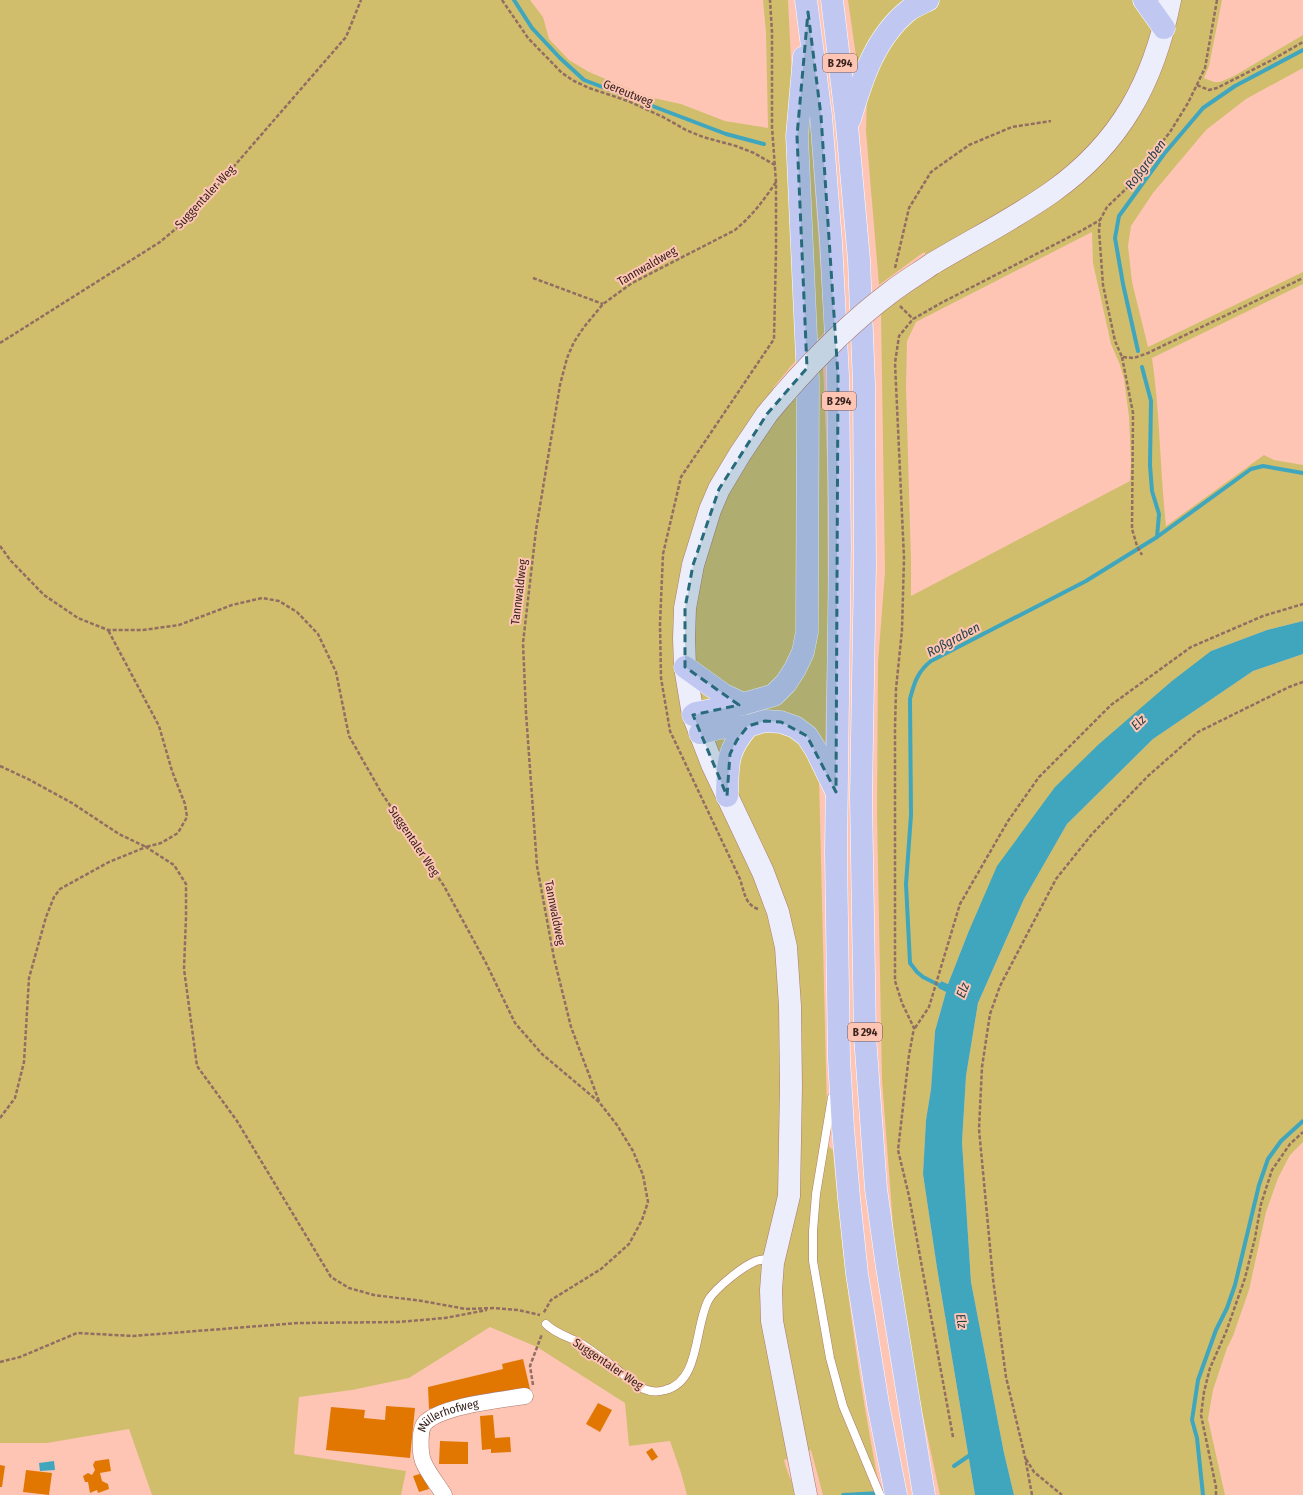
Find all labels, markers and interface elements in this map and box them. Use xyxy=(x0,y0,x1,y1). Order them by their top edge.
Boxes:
road number: B 294 xyxy=(823,54,857,72)
street label: Gereutweg xyxy=(601,77,655,109)
water label: Roßgraben xyxy=(1122,136,1169,192)
street label: Suggentaler Weg xyxy=(172,162,238,232)
street label: Tannwaldweg xyxy=(615,243,679,289)
road number: B 294 xyxy=(822,392,856,410)
street label: Tannwaldweg xyxy=(508,558,530,626)
water label: Roßgraben xyxy=(924,619,983,660)
water label: Elz xyxy=(1128,711,1150,733)
street label: Suggentaler Weg xyxy=(385,803,443,879)
street label: Tannwaldweg xyxy=(542,879,568,947)
water label: Elz xyxy=(953,980,973,1000)
road number: B 294 xyxy=(848,1023,882,1041)
water label: Elz xyxy=(953,1313,970,1330)
street label: Suggentaler Weg xyxy=(570,1335,646,1393)
street label: Müllerhofweg xyxy=(415,1396,480,1434)

